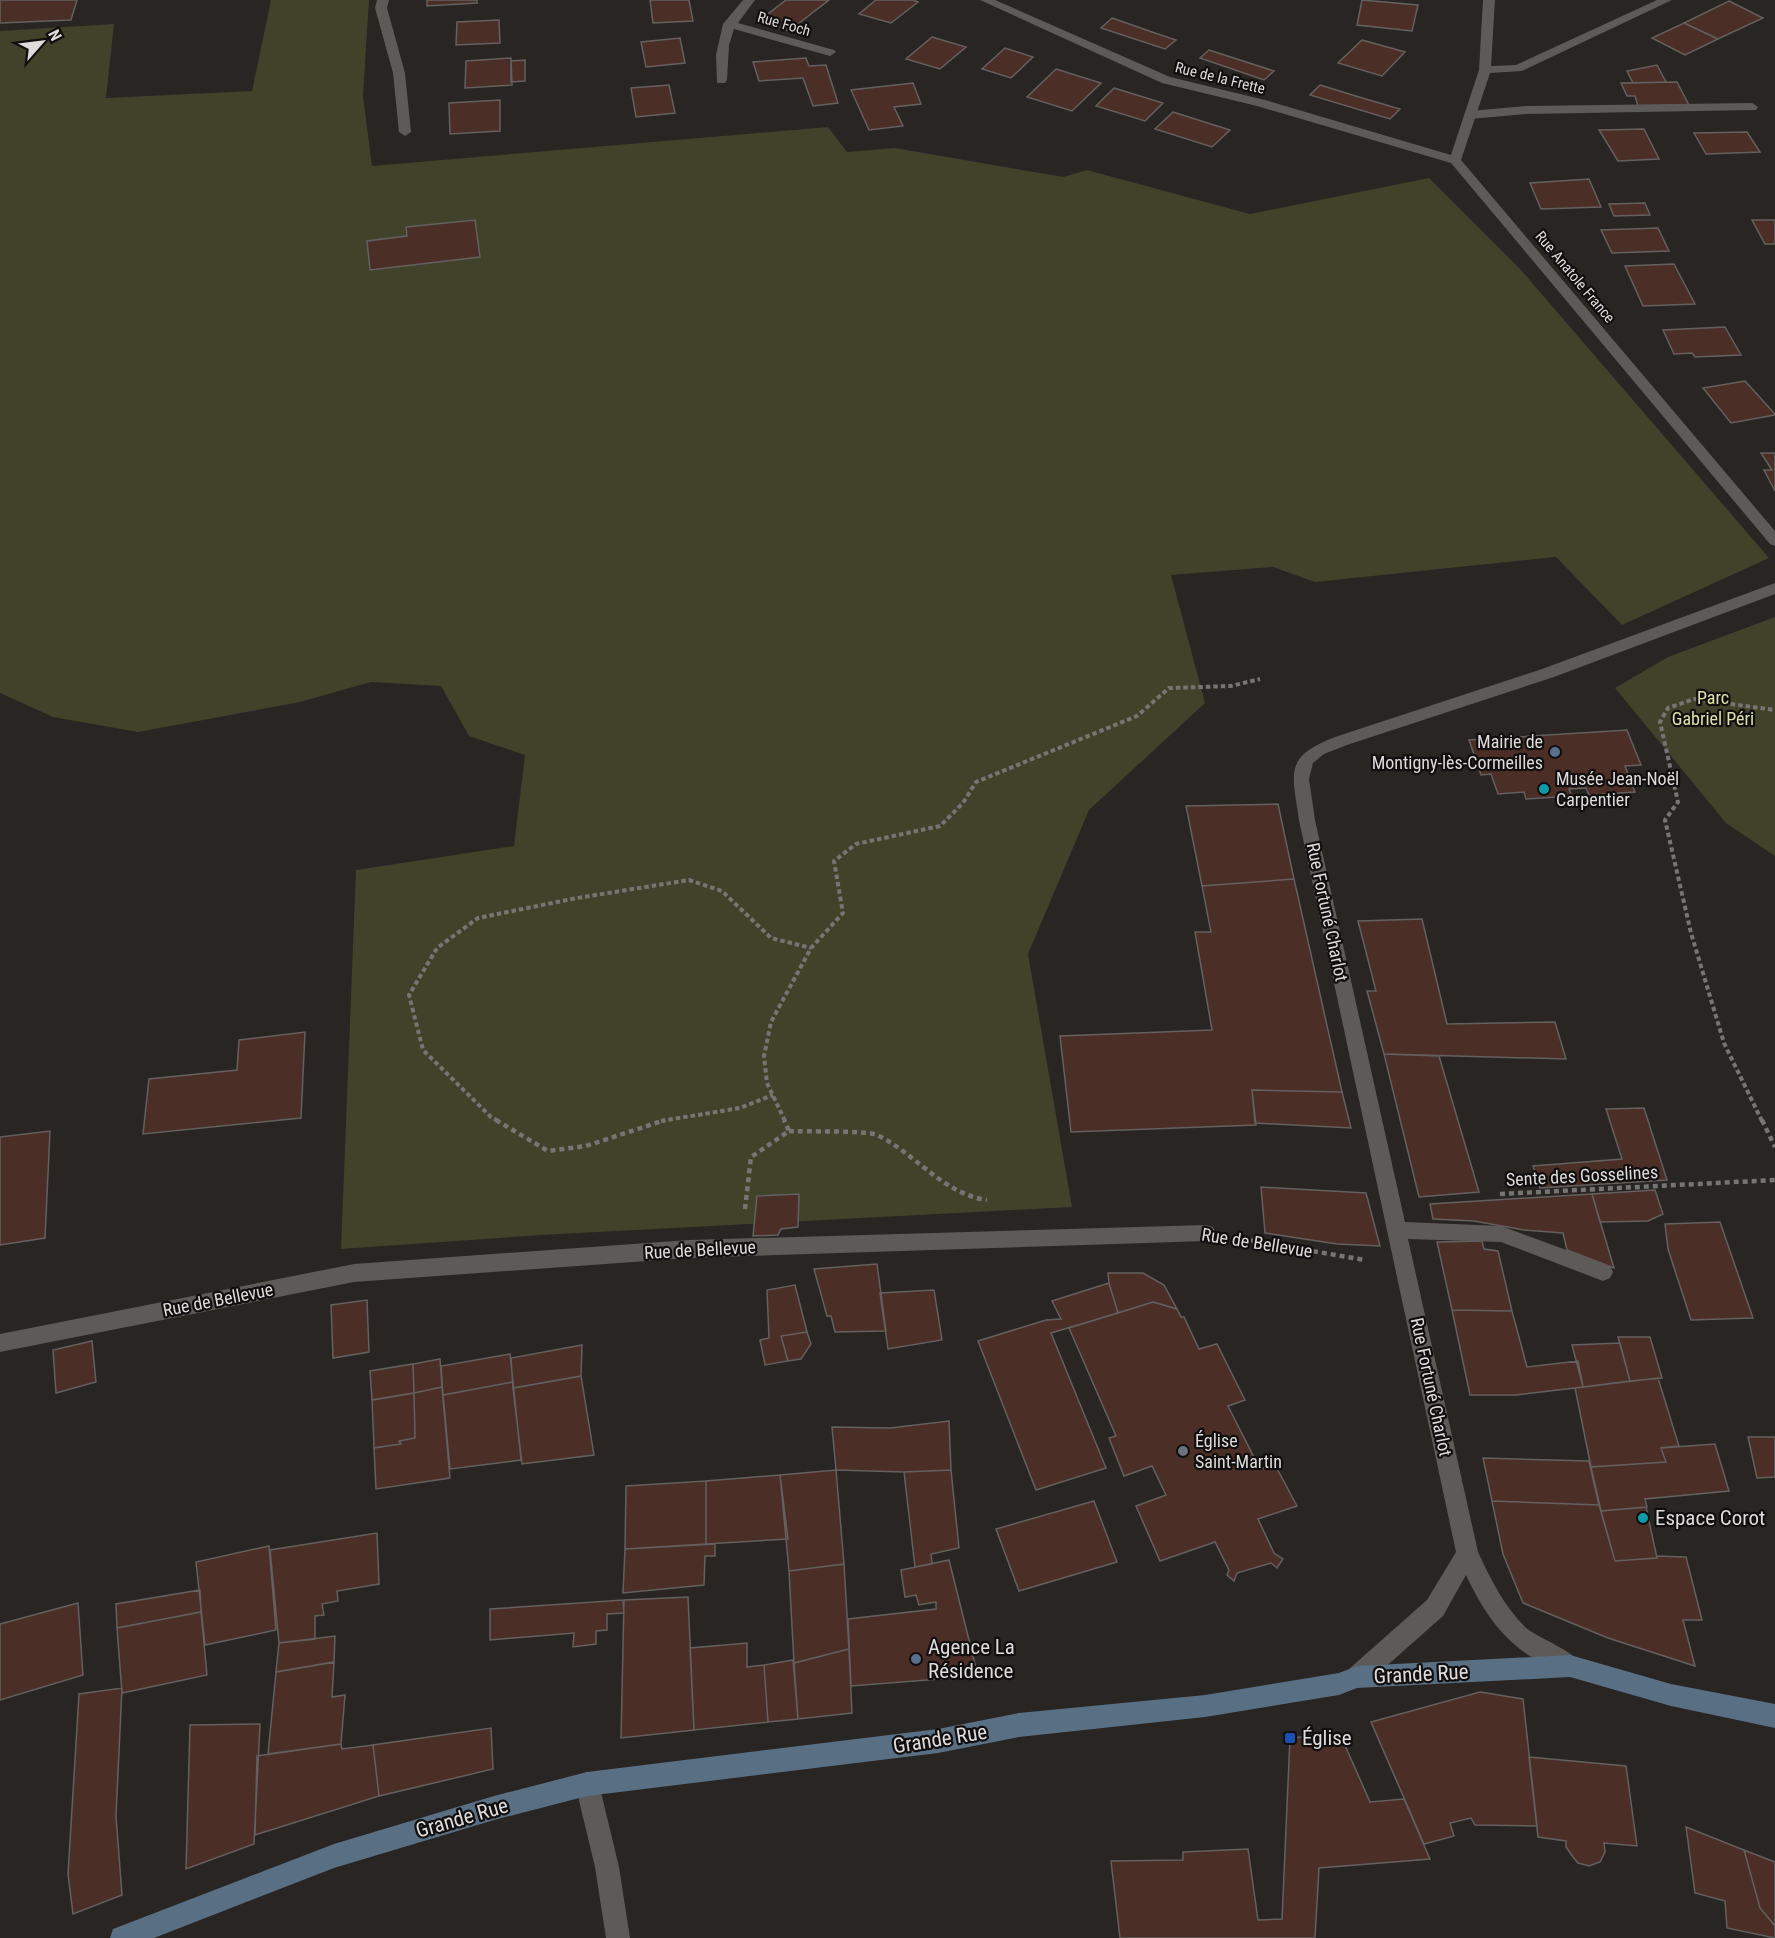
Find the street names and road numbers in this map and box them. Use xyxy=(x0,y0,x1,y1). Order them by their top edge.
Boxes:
street label: Rue Foch xyxy=(755,8,813,40)
street label: Rue de la Frette xyxy=(1173,58,1267,98)
street label: Rue Anatole France xyxy=(1531,227,1619,327)
street label: Rue Fortuné Charlot xyxy=(1303,841,1352,983)
street label: Sente des Gosselines xyxy=(1505,1161,1659,1190)
street label: Rue de Bellevue xyxy=(1200,1223,1314,1262)
street label: Rue de Bellevue xyxy=(643,1236,756,1263)
street label: Rue de Bellevue xyxy=(161,1279,275,1321)
street label: Rue Fortuné Charlot xyxy=(1407,1316,1456,1458)
street label: Grande Rue xyxy=(1373,1660,1469,1688)
street label: Grande Rue xyxy=(891,1720,989,1758)
street label: Grande Rue xyxy=(413,1793,511,1843)

